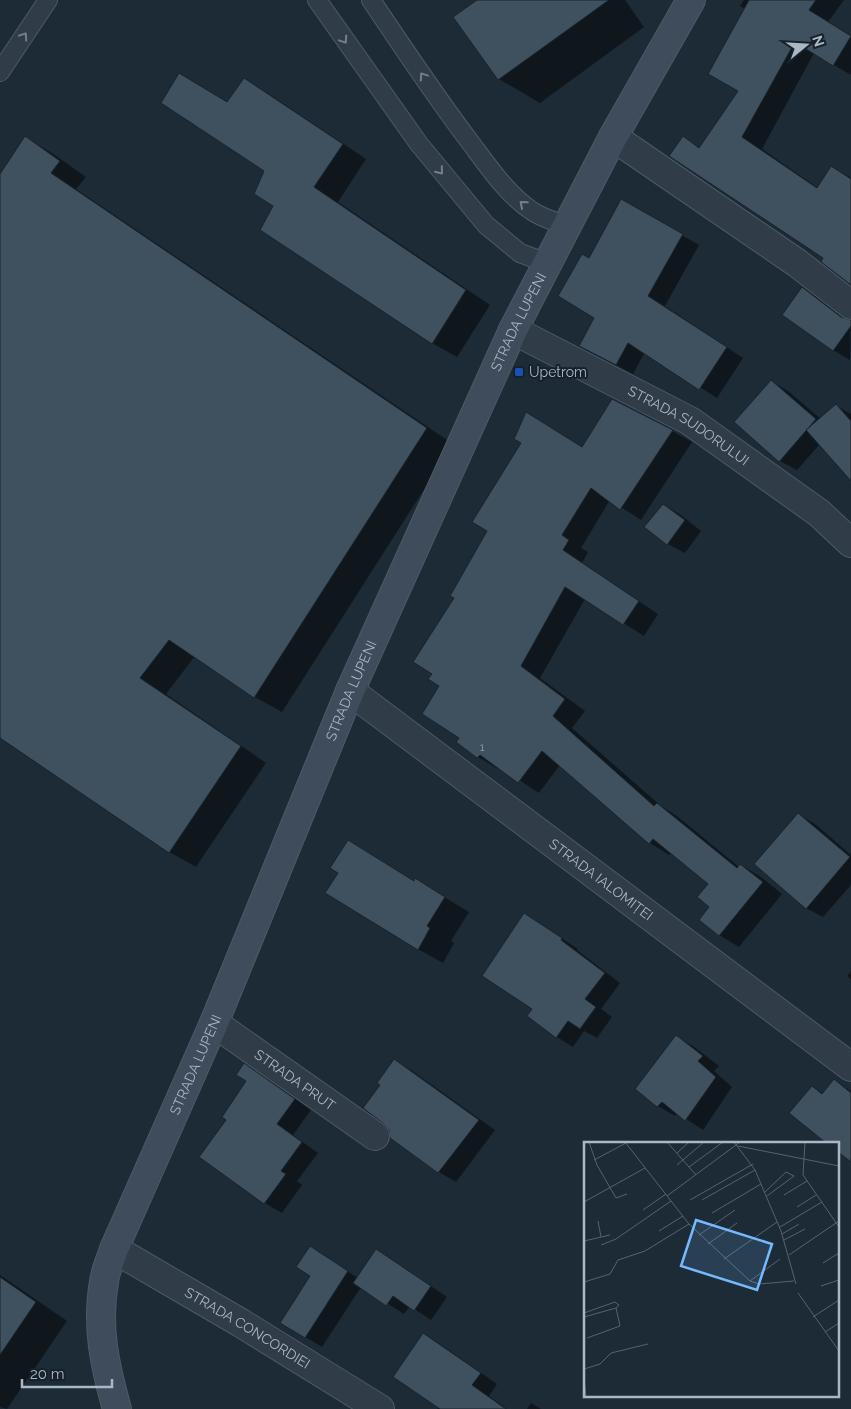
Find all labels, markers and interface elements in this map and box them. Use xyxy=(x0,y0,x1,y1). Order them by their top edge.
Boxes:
north arrow xyxy=(781,20,831,70)
one-way arrow xyxy=(18,32,27,42)
text: N xyxy=(809,33,828,49)
one-way arrow xyxy=(338,34,347,44)
one-way arrow xyxy=(420,73,429,82)
one-way arrow xyxy=(435,165,443,174)
one-way arrow xyxy=(520,200,529,209)
street label: STRADA LUPENI xyxy=(487,270,549,374)
place label: Upetrom xyxy=(529,364,587,380)
marker: Upetrom xyxy=(513,366,525,378)
street label: STRADA SUDORULUI xyxy=(625,383,752,468)
street label: STRADA LUPENI xyxy=(322,638,380,743)
house number: 1 xyxy=(480,741,485,754)
street label: STRADA IALOMIȚEI xyxy=(546,835,656,924)
street label: STRADA LUPENI xyxy=(166,1012,225,1117)
street label: STRADA PRUT xyxy=(252,1046,339,1114)
inset map xyxy=(584,1142,838,1396)
street label: STRADA CONCORDIEI xyxy=(182,1284,313,1372)
scale bar xyxy=(22,1356,112,1388)
text: 20 m xyxy=(30,1365,65,1383)

